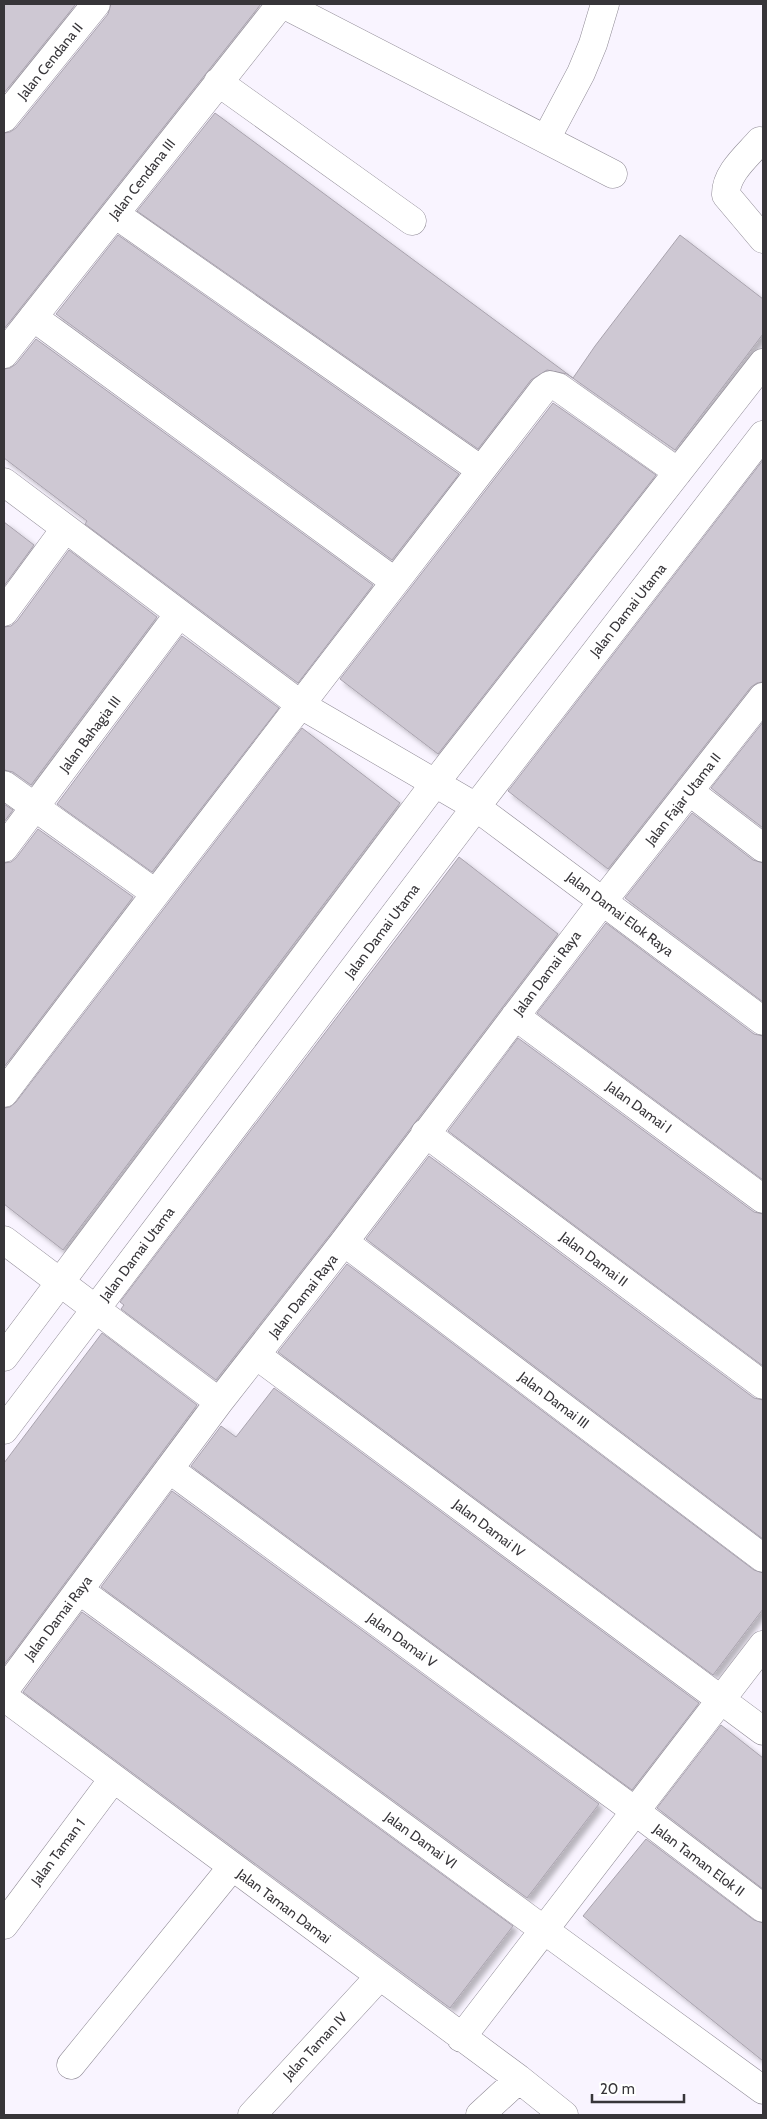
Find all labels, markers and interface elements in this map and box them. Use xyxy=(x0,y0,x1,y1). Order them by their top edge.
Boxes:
street label: Jalan Cendana II xyxy=(13,19,87,104)
street label: Jalan Cendana III xyxy=(104,135,179,224)
street label: Jalan Damai Utama xyxy=(585,560,670,661)
street label: Jalan Bahagia III xyxy=(55,692,125,777)
street label: Jalan Fajar Utama II xyxy=(641,749,725,850)
street label: Jalan Damai Elok Raya xyxy=(562,867,677,960)
street label: Jalan Damai Utama xyxy=(340,880,424,983)
street label: Jalan Damai Raya xyxy=(509,927,585,1020)
street label: Jalan Damai I xyxy=(602,1077,675,1137)
street label: Jalan Damai Utama xyxy=(95,1203,179,1306)
street label: Jalan Damai II xyxy=(556,1227,631,1290)
street label: Jalan Damai Raya xyxy=(264,1250,342,1342)
street label: Jalan Damai III xyxy=(514,1367,593,1432)
street label: Jalan Damai IV xyxy=(449,1495,529,1561)
street label: Jalan Damai Raya xyxy=(20,1572,96,1665)
street label: Jalan Damai V xyxy=(363,1608,441,1672)
street label: Jalan Damai VI xyxy=(380,1807,461,1872)
street label: Jalan Taman 1 xyxy=(26,1815,89,1890)
street label: Jalan Taman Elok II xyxy=(649,1819,748,1900)
street label: Jalan Taman Damai xyxy=(233,1864,335,1947)
street label: Jalan Taman IV xyxy=(278,2008,351,2085)
scale bar xyxy=(592,2072,684,2104)
text: 20 m xyxy=(600,2080,635,2098)

